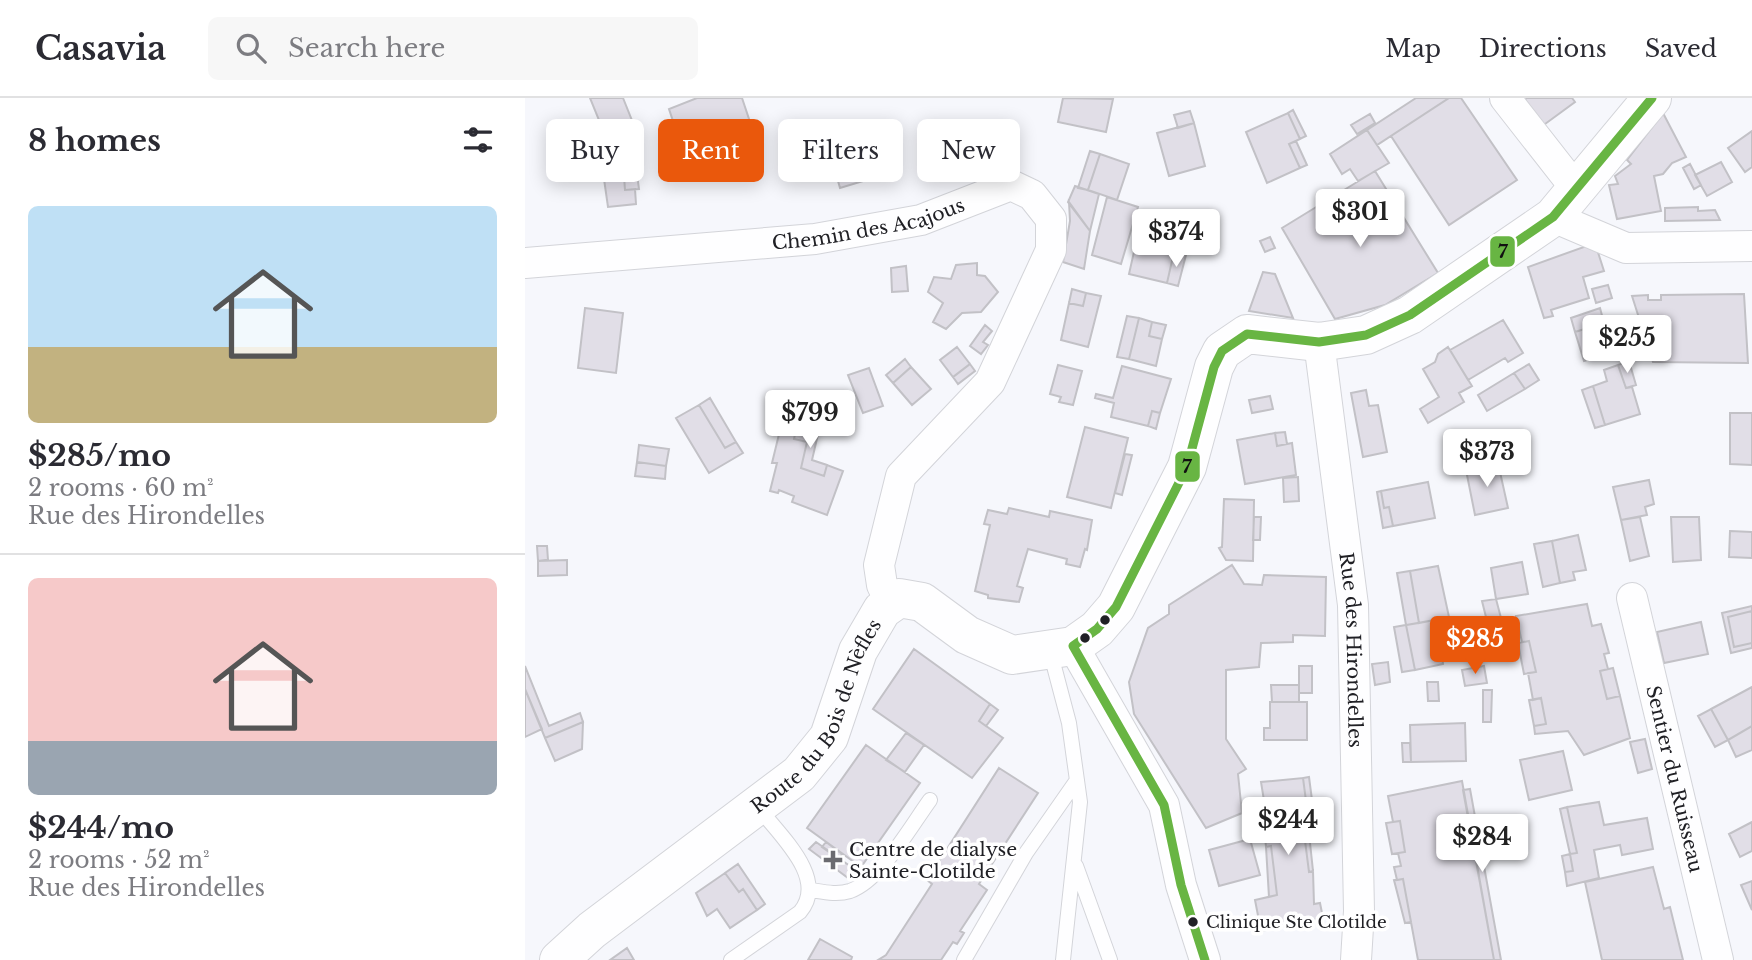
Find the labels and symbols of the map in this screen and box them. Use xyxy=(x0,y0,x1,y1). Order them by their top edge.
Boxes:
pin: $301 xyxy=(1319,190,1401,249)
street label: Chemin des Acajous xyxy=(771,193,968,254)
pin: $374 xyxy=(1135,209,1217,269)
line badge: 7 xyxy=(1489,235,1516,268)
text: 7 xyxy=(1498,240,1509,263)
pin: $255 xyxy=(1586,316,1668,375)
pin: $799 xyxy=(769,390,851,450)
pin: $373 xyxy=(1446,430,1528,489)
line badge: 7 xyxy=(1174,450,1201,483)
text: 7 xyxy=(1182,455,1193,478)
street label: Rue des Hirondelles xyxy=(1335,551,1367,748)
unlabelled marker xyxy=(1098,613,1112,627)
street label: Route du Bois de Nèfles xyxy=(746,615,886,818)
pin: $285 xyxy=(1434,616,1516,676)
unlabelled marker xyxy=(1078,631,1092,645)
street label: Sentier du Ruisseau xyxy=(1642,683,1708,875)
pin: $244 xyxy=(1247,798,1329,857)
pin: $284 xyxy=(1441,814,1523,874)
place label: Centre de dialyse Sainte-Clotilde xyxy=(849,838,1017,883)
marker: Centre de dialyse Sainte-Clotilde xyxy=(823,850,843,870)
place label: Clinique Ste Clotilde xyxy=(1206,912,1387,933)
marker: Clinique Ste Clotilde xyxy=(1186,915,1200,929)

